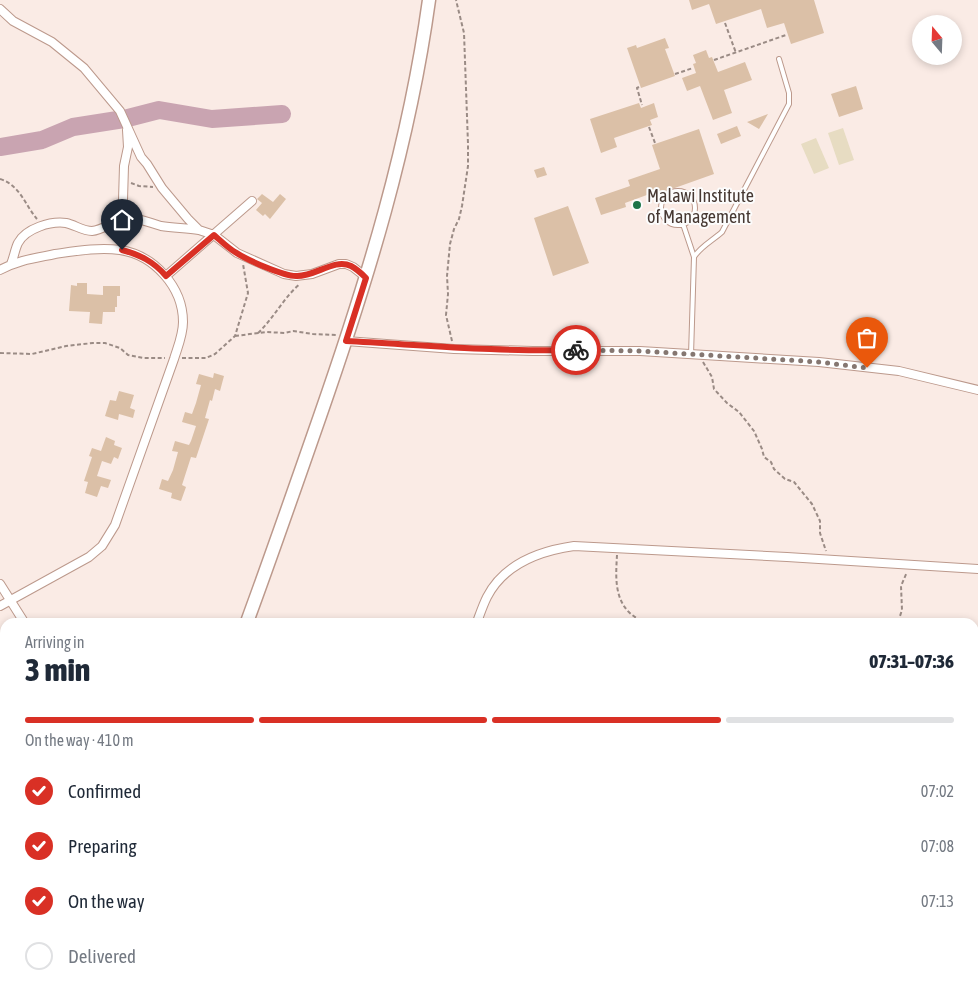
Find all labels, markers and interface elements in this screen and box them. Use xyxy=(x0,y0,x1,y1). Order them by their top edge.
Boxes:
north arrow xyxy=(912,15,962,65)
map controls xyxy=(912,15,962,65)
place label: Malawi Institute of Management xyxy=(647,185,754,227)
pin xyxy=(101,199,143,250)
marker: Malawi Institute of Management xyxy=(631,199,643,211)
icon: home xyxy=(108,206,136,234)
pin xyxy=(846,317,888,368)
icon: bag xyxy=(853,324,881,352)
courier xyxy=(551,325,601,375)
icon: bike xyxy=(562,336,590,364)
text: Arriving in xyxy=(25,633,85,651)
text: 07:31–07:36 xyxy=(869,650,954,672)
text: 3 min xyxy=(25,651,90,688)
text: On the way · 410 m xyxy=(25,731,134,749)
icon: check xyxy=(25,777,53,805)
text: Confirmed xyxy=(68,780,141,802)
text: 07:02 xyxy=(921,782,954,800)
icon: check xyxy=(25,832,53,860)
text: Preparing xyxy=(68,835,137,857)
text: 07:08 xyxy=(921,837,954,855)
icon: check xyxy=(25,887,53,915)
text: On the way xyxy=(68,890,145,912)
text: 07:13 xyxy=(921,892,954,910)
text: Delivered xyxy=(68,945,136,967)

